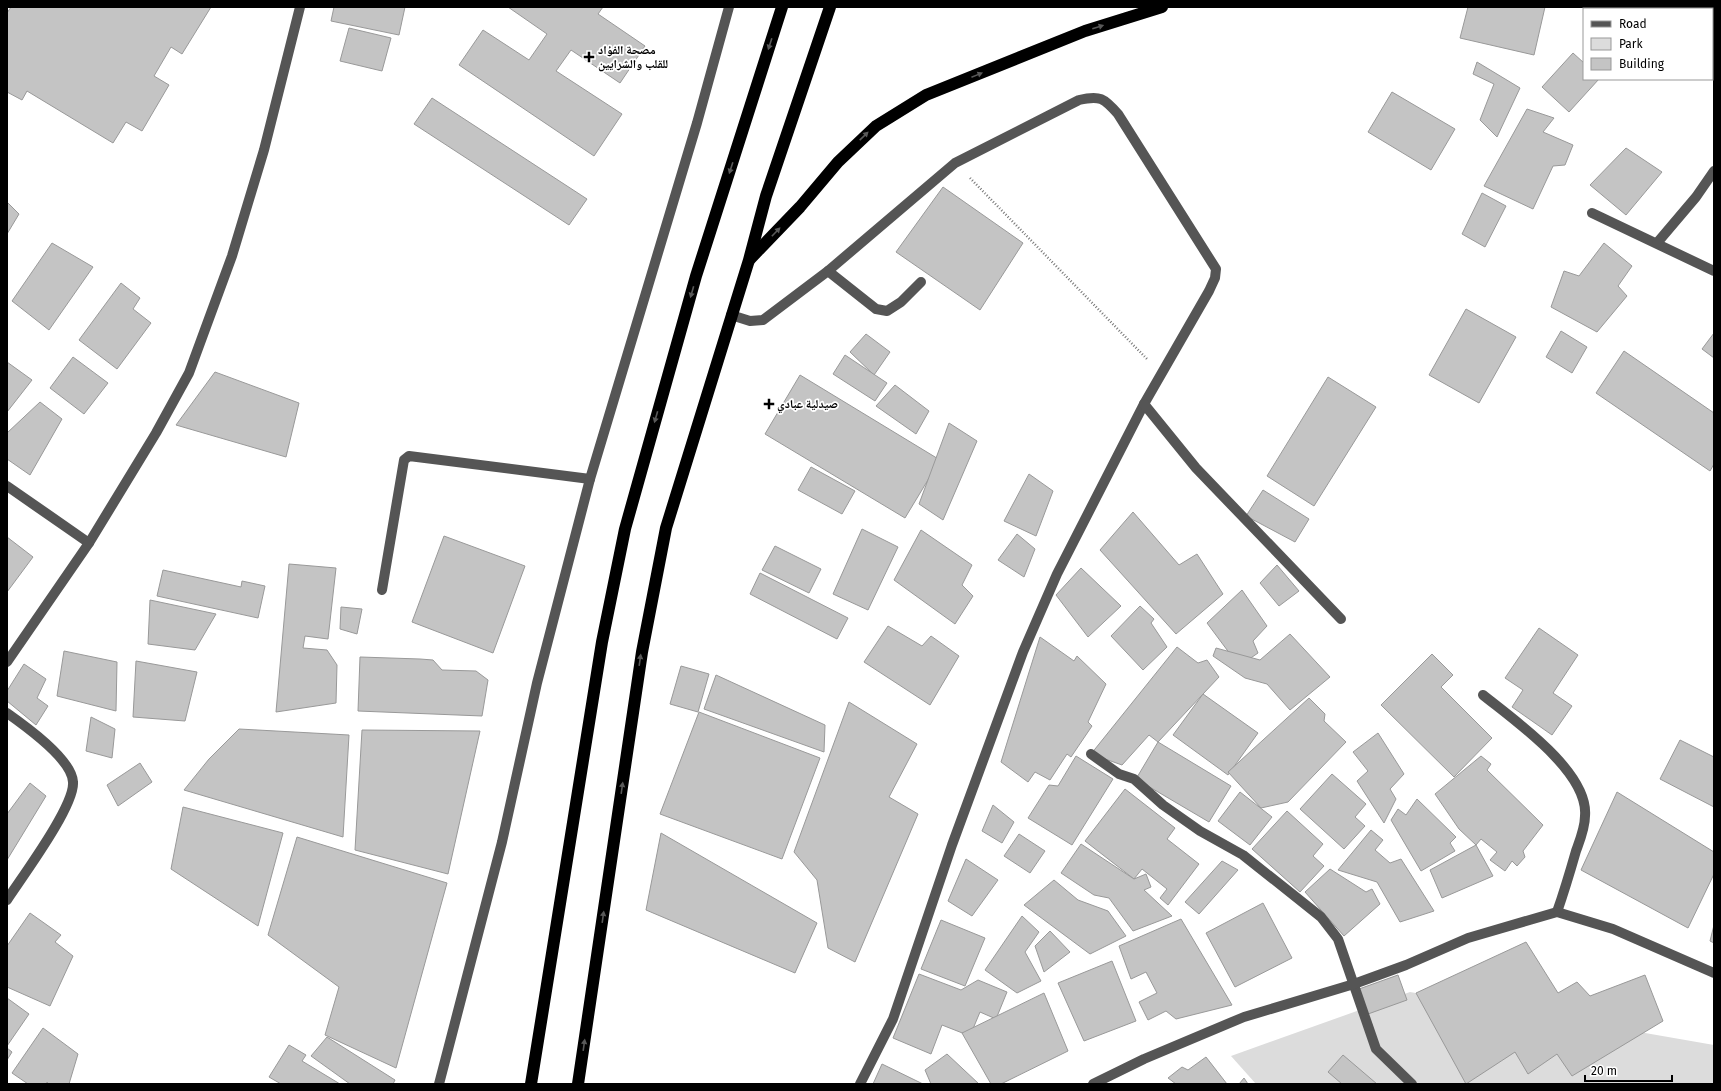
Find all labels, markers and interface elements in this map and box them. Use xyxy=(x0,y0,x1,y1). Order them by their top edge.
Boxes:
legend xyxy=(1583,8,1713,80)
text: Road xyxy=(1619,17,1647,31)
one-way arrow xyxy=(1093,24,1105,30)
text: Park xyxy=(1619,37,1643,51)
one-way arrow xyxy=(767,38,773,50)
place label: مصحة الفؤاد للقلب والشرايين xyxy=(598,43,668,72)
marker: مصحة الفؤاد للقلب والشرايين xyxy=(583,51,595,63)
text: Building xyxy=(1619,57,1665,71)
one-way arrow xyxy=(972,71,984,77)
one-way arrow xyxy=(859,132,869,141)
one-way arrow xyxy=(728,162,734,174)
one-way arrow xyxy=(771,227,780,236)
one-way arrow xyxy=(689,286,695,298)
place label: صيدلية عبادي xyxy=(777,397,838,414)
marker: صيدلية عبادي xyxy=(764,399,774,409)
one-way arrow xyxy=(653,411,659,423)
one-way arrow xyxy=(637,653,643,666)
one-way arrow xyxy=(619,782,625,794)
one-way arrow xyxy=(600,911,606,923)
one-way arrow xyxy=(581,1039,587,1051)
scale bar xyxy=(1585,1057,1672,1083)
text: 20 m xyxy=(1591,1064,1617,1078)

